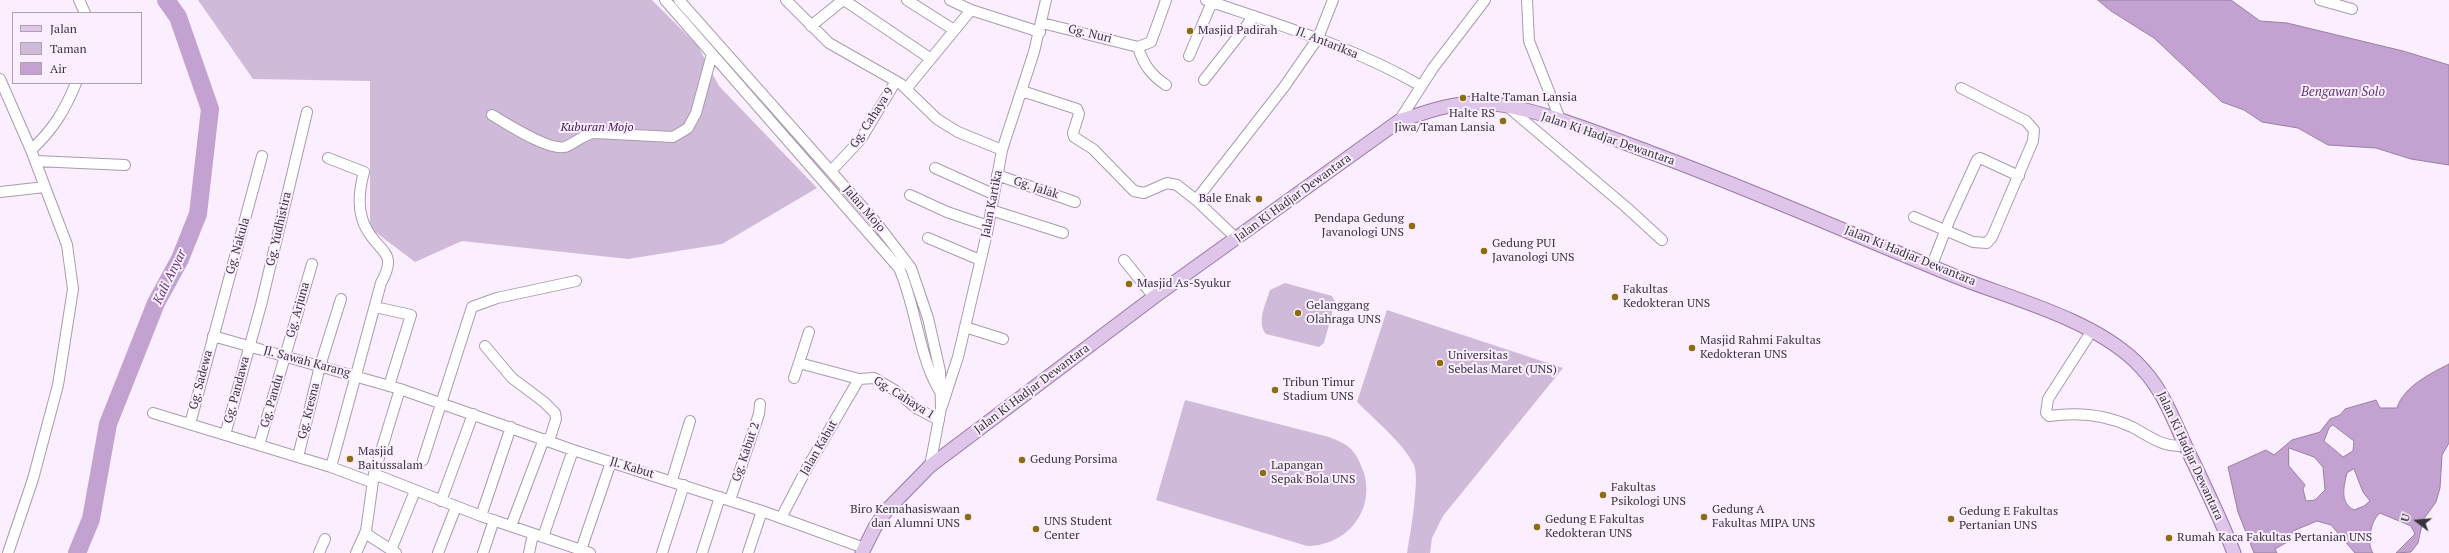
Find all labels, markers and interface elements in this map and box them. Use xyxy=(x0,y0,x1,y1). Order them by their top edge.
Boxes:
legend xyxy=(12,12,142,84)
text: Jalan xyxy=(50,21,77,36)
street label: Gg. Nuri xyxy=(1067,22,1113,46)
place label: Masjid Padirah xyxy=(1198,24,1277,38)
street label: Jl. Antariksa xyxy=(1294,24,1360,62)
marker: Masjid Padirah xyxy=(1185,26,1195,36)
text: Taman xyxy=(50,41,87,56)
text: Air xyxy=(50,61,66,76)
water label: Bengawan Solo xyxy=(2301,84,2385,100)
street label: Gg. Cahaya 9 xyxy=(847,85,897,151)
place label: Halte Taman Lansia xyxy=(1471,91,1577,105)
marker: Halte Taman Lansia xyxy=(1458,93,1468,103)
place label: Halte RS Jiwa/Taman Lansia xyxy=(1394,107,1495,135)
street label: Jalan Ki Hadjar Dewantara xyxy=(1539,109,1677,169)
marker: Halte RS Jiwa/Taman Lansia xyxy=(1498,116,1508,126)
park label: Kuburan Mojo xyxy=(560,121,634,135)
street label: Jalan Ki Hadjar Dewantara xyxy=(1232,151,1354,245)
street label: Jalan Kartika xyxy=(978,169,1006,239)
street label: Gg. Jalak xyxy=(1011,174,1061,202)
street label: Jalan Mojo xyxy=(840,183,888,235)
street label: Gg. Yudhistira xyxy=(263,190,295,268)
place label: Bale Enak xyxy=(1199,192,1251,206)
marker: Bale Enak xyxy=(1254,194,1264,204)
place label: Pendapa Gedung Javanologi UNS xyxy=(1314,212,1404,240)
street label: Gg. Nakula xyxy=(223,216,253,276)
marker: Pendapa Gedung Javanologi UNS xyxy=(1407,221,1417,231)
street label: Jalan Ki Hadjar Dewantara xyxy=(1842,223,1978,289)
place label: Gedung PUI Javanologi UNS xyxy=(1492,237,1574,265)
marker: Gedung PUI Javanologi UNS xyxy=(1479,246,1489,256)
water label: Kali Anyar xyxy=(150,247,190,307)
place label: Masjid As-Syukur xyxy=(1137,277,1231,291)
marker: Masjid As-Syukur xyxy=(1124,279,1134,289)
street label: Gg. Arjuna xyxy=(283,281,313,339)
place label: Fakultas Kedokteran UNS xyxy=(1623,283,1710,311)
marker: Fakultas Kedokteran UNS xyxy=(1610,292,1620,302)
place label: Gelanggang Olahraga UNS xyxy=(1306,299,1381,327)
marker: Gelanggang Olahraga UNS xyxy=(1293,308,1303,318)
place label: Masjid Rahmi Fakultas Kedokteran UNS xyxy=(1700,334,1821,362)
street label: Jalan Ki Hadjar Dewantara xyxy=(972,341,1092,437)
marker: Masjid Rahmi Fakultas Kedokteran UNS xyxy=(1687,343,1697,353)
street label: Jl. Sawah Karang xyxy=(262,344,352,380)
street label: Gg. Sadewa xyxy=(186,349,216,411)
place label: Universitas Sebelas Maret (UNS) xyxy=(1448,349,1557,377)
street label: Gg. Pandawa xyxy=(221,355,253,425)
marker: Universitas Sebelas Maret (UNS) xyxy=(1435,358,1445,368)
street label: Gg. Pandu xyxy=(258,373,286,429)
street label: Gg. Cahaya 1 xyxy=(871,374,937,422)
place label: Tribun Timur Stadium UNS xyxy=(1283,376,1355,404)
street label: Gg. Kresna xyxy=(295,381,323,441)
marker: Tribun Timur Stadium UNS xyxy=(1270,385,1280,395)
street label: Jalan Ki Hadjar Dewantara xyxy=(2154,389,2226,523)
street label: Jalan Kabut xyxy=(797,418,841,478)
street label: Gg. Kabut 2 xyxy=(729,420,763,484)
place label: Masjid Baitussalam xyxy=(358,445,423,473)
place label: Gedung Porsima xyxy=(1030,453,1117,467)
marker: Masjid Baitussalam xyxy=(345,454,355,464)
street label: Jl. Kabut xyxy=(608,454,656,482)
marker: Gedung Porsima xyxy=(1017,455,1027,465)
place label: Lapangan Sepak Bola UNS xyxy=(1271,459,1355,487)
marker: Lapangan Sepak Bola UNS xyxy=(1258,468,1268,478)
place label: Fakultas Psikologi UNS xyxy=(1611,481,1686,509)
marker: Fakultas Psikologi UNS xyxy=(1598,490,1608,500)
north arrow xyxy=(2397,501,2437,541)
place label: Biro Kemahasiswaan dan Alumni UNS xyxy=(850,503,960,531)
place label: Gedung A Fakultas MIPA UNS xyxy=(1712,503,1815,531)
place label: Gedung E Fakultas Pertanian UNS xyxy=(1959,505,2058,533)
marker: Biro Kemahasiswaan dan Alumni UNS xyxy=(963,512,973,522)
marker: Gedung A Fakultas MIPA UNS xyxy=(1699,512,1709,522)
text: U xyxy=(2398,512,2413,523)
place label: Gedung E Fakultas Kedokteran UNS xyxy=(1545,513,1644,541)
marker: Gedung E Fakultas Pertanian UNS xyxy=(1946,514,1956,524)
place label: UNS Student Center xyxy=(1044,515,1112,543)
marker: Gedung E Fakultas Kedokteran UNS xyxy=(1532,522,1542,532)
marker: UNS Student Center xyxy=(1031,524,1041,534)
place label: Rumah Kaca Fakultas Pertanian UNS xyxy=(2177,531,2372,545)
marker: Rumah Kaca Fakultas Pertanian UNS xyxy=(2164,533,2174,543)

